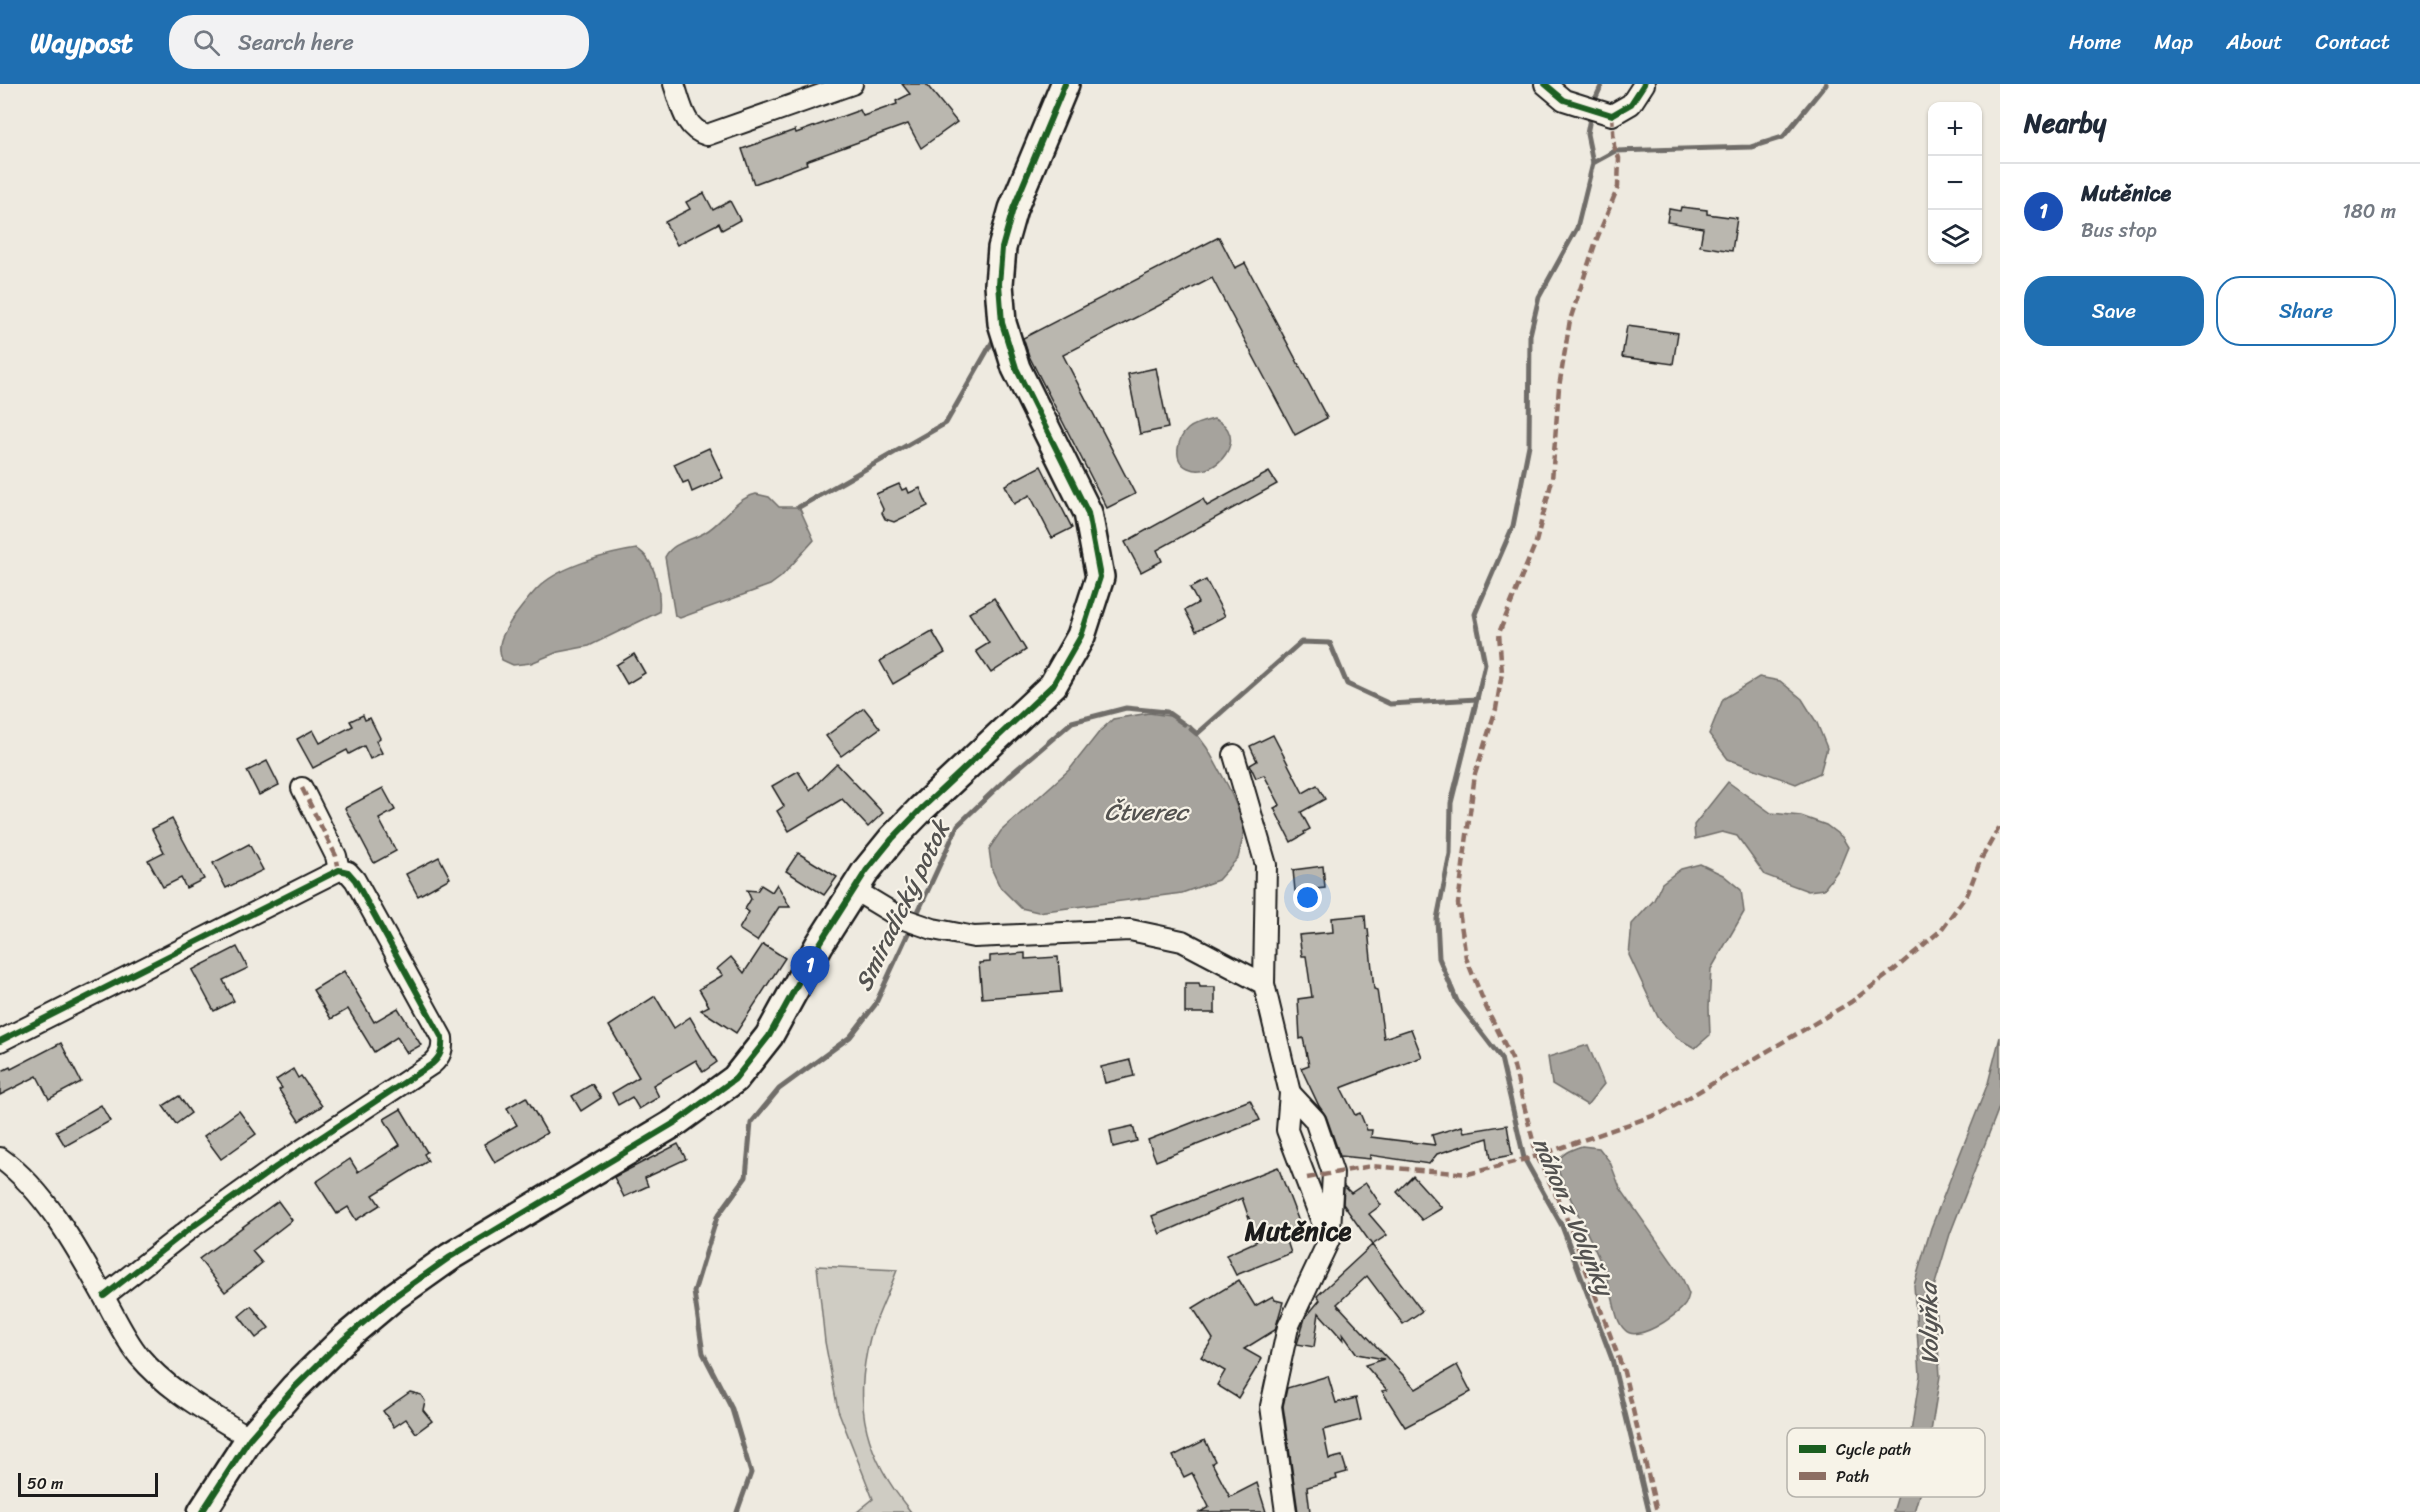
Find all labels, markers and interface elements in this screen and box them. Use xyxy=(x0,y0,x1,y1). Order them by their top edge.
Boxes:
search box xyxy=(169,15,589,69)
text: Waypost xyxy=(30,18,133,67)
text: Search here xyxy=(238,23,354,62)
text: Home xyxy=(2069,23,2121,61)
text: Map xyxy=(2154,23,2193,61)
text: About xyxy=(2226,23,2283,61)
text: Contact xyxy=(2316,23,2390,61)
icon: search xyxy=(190,26,223,59)
text: Nearby xyxy=(2024,100,2106,146)
map controls xyxy=(1928,102,1982,264)
button: + xyxy=(1928,102,1982,156)
button: − xyxy=(1928,156,1982,210)
text: Mutěnice xyxy=(2081,174,2171,213)
text: 1 xyxy=(2039,194,2048,229)
text: 180 m xyxy=(2342,194,2396,229)
button: layers xyxy=(1928,210,1982,264)
text: Bus stop xyxy=(2081,213,2157,248)
button: Save xyxy=(2024,276,2204,346)
button: Share xyxy=(2216,276,2396,346)
water label: Čtverec xyxy=(1104,791,1191,833)
water label: Smiradický potok xyxy=(843,811,963,998)
your location xyxy=(1293,883,1322,912)
pin: 1 xyxy=(790,946,830,996)
water label: náhon z Volyňky xyxy=(1521,1130,1627,1305)
district label: Mutěnice xyxy=(1244,1208,1352,1254)
water label: Volyňka xyxy=(1907,1280,1951,1365)
legend xyxy=(1787,1428,1985,1497)
text: Cycle path xyxy=(1836,1435,1911,1464)
text: Path xyxy=(1836,1462,1869,1491)
text: 50 m xyxy=(27,1469,63,1498)
scale bar xyxy=(18,1470,158,1498)

